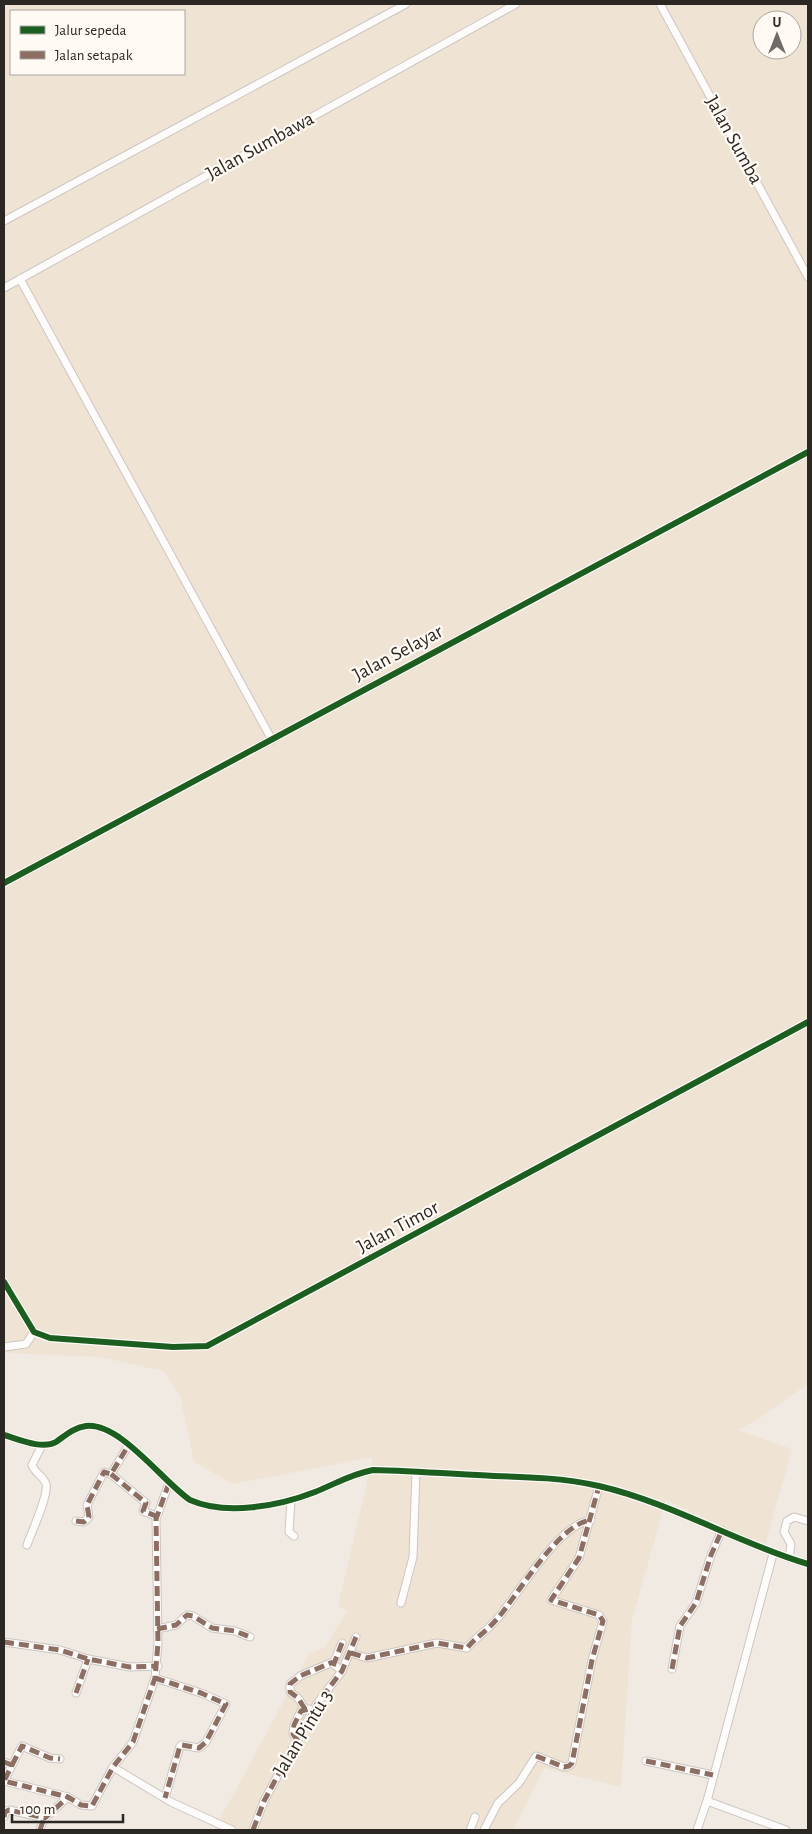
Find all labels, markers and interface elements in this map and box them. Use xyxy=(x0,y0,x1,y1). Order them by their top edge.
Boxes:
legend xyxy=(10,10,185,75)
north arrow xyxy=(752,10,802,60)
text: U xyxy=(773,16,782,30)
text: Jalur sepeda xyxy=(55,23,127,38)
text: Jalan setapak xyxy=(55,48,133,63)
street label: Jalan Sumba xyxy=(702,92,766,188)
street label: Jalan Sumbawa xyxy=(203,108,317,184)
street label: Jalan Selayar xyxy=(350,621,447,685)
street label: Jalan Timor xyxy=(354,1197,443,1257)
street label: Jalan Pintu 3 xyxy=(270,1687,336,1779)
scale bar xyxy=(12,1792,124,1824)
text: 100 m xyxy=(20,1802,55,1817)

